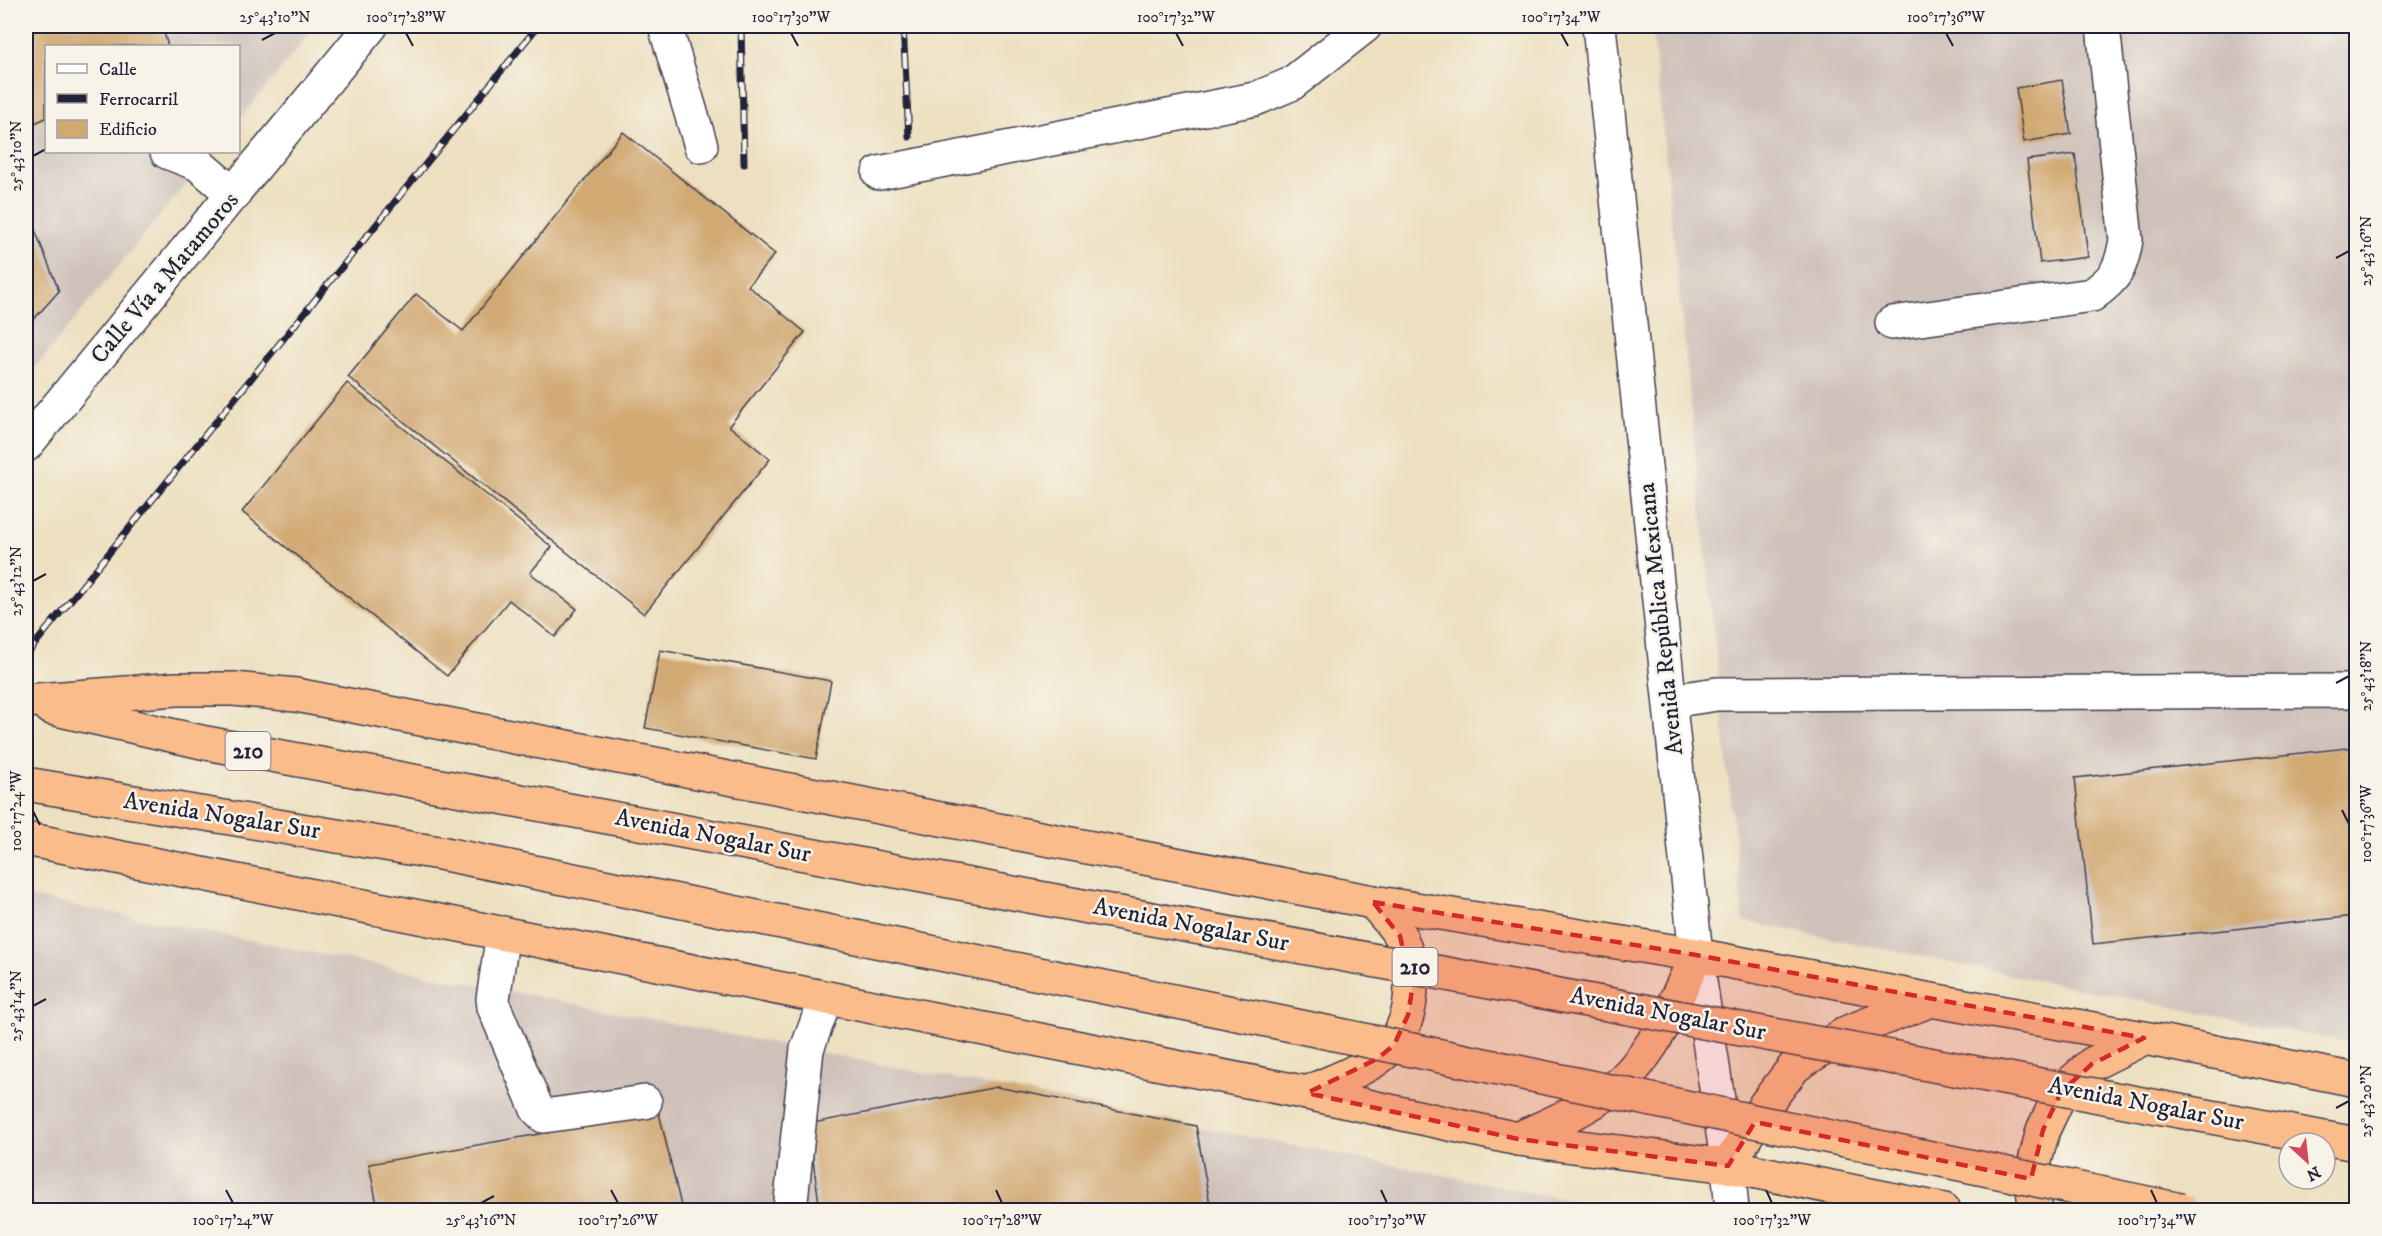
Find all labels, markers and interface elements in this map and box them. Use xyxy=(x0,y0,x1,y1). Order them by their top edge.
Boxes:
text: 25°43'10"N xyxy=(240,8,310,27)
text: 100°17'28"W xyxy=(366,8,446,27)
text: 100°17'30"W xyxy=(752,8,831,27)
text: 100°17'32"W xyxy=(1137,8,1215,27)
text: 100°17'34"W xyxy=(1521,8,1601,27)
text: 100°17'36"W xyxy=(1907,8,1985,27)
legend xyxy=(45,45,240,153)
text: Calle xyxy=(99,59,137,81)
text: Ferrocarril xyxy=(99,89,179,111)
text: Edificio xyxy=(99,119,157,141)
text: 25°43'10"N xyxy=(7,121,26,191)
street label: Calle Vía a Matamoros xyxy=(84,186,246,370)
text: 25°43'16"N xyxy=(2357,216,2376,286)
street label: Avenida República Mexicana xyxy=(1632,481,1690,757)
text: 25°43'12"N xyxy=(7,546,26,616)
text: 25°43'18"N xyxy=(2357,641,2376,711)
road number: 210 xyxy=(226,732,270,770)
text: 100°17'24"W xyxy=(7,770,26,851)
text: 100°17'36"W xyxy=(2357,785,2376,863)
street label: Avenida Nogalar Sur xyxy=(122,786,323,846)
street label: Avenida Nogalar Sur xyxy=(613,802,813,870)
street label: Avenida Nogalar Sur xyxy=(1091,891,1291,959)
road number: 210 xyxy=(1392,948,1438,986)
text: 25°43'14"N xyxy=(7,970,26,1042)
street label: Avenida Nogalar Sur xyxy=(1568,980,1768,1048)
text: 25°43'20"N xyxy=(2357,1065,2376,1137)
street label: Avenida Nogalar Sur xyxy=(2046,1070,2246,1138)
north arrow xyxy=(2277,1131,2337,1191)
text: N xyxy=(2303,1162,2324,1185)
text: 100°17'24"W xyxy=(193,1211,274,1230)
text: 25°43'16"N xyxy=(446,1211,516,1230)
text: 100°17'26"W xyxy=(578,1211,658,1230)
text: 100°17'28"W xyxy=(962,1211,1042,1230)
text: 100°17'30"W xyxy=(1348,1211,1427,1230)
text: 100°17'32"W xyxy=(1733,1211,1811,1230)
text: 100°17'34"W xyxy=(2117,1211,2197,1230)

